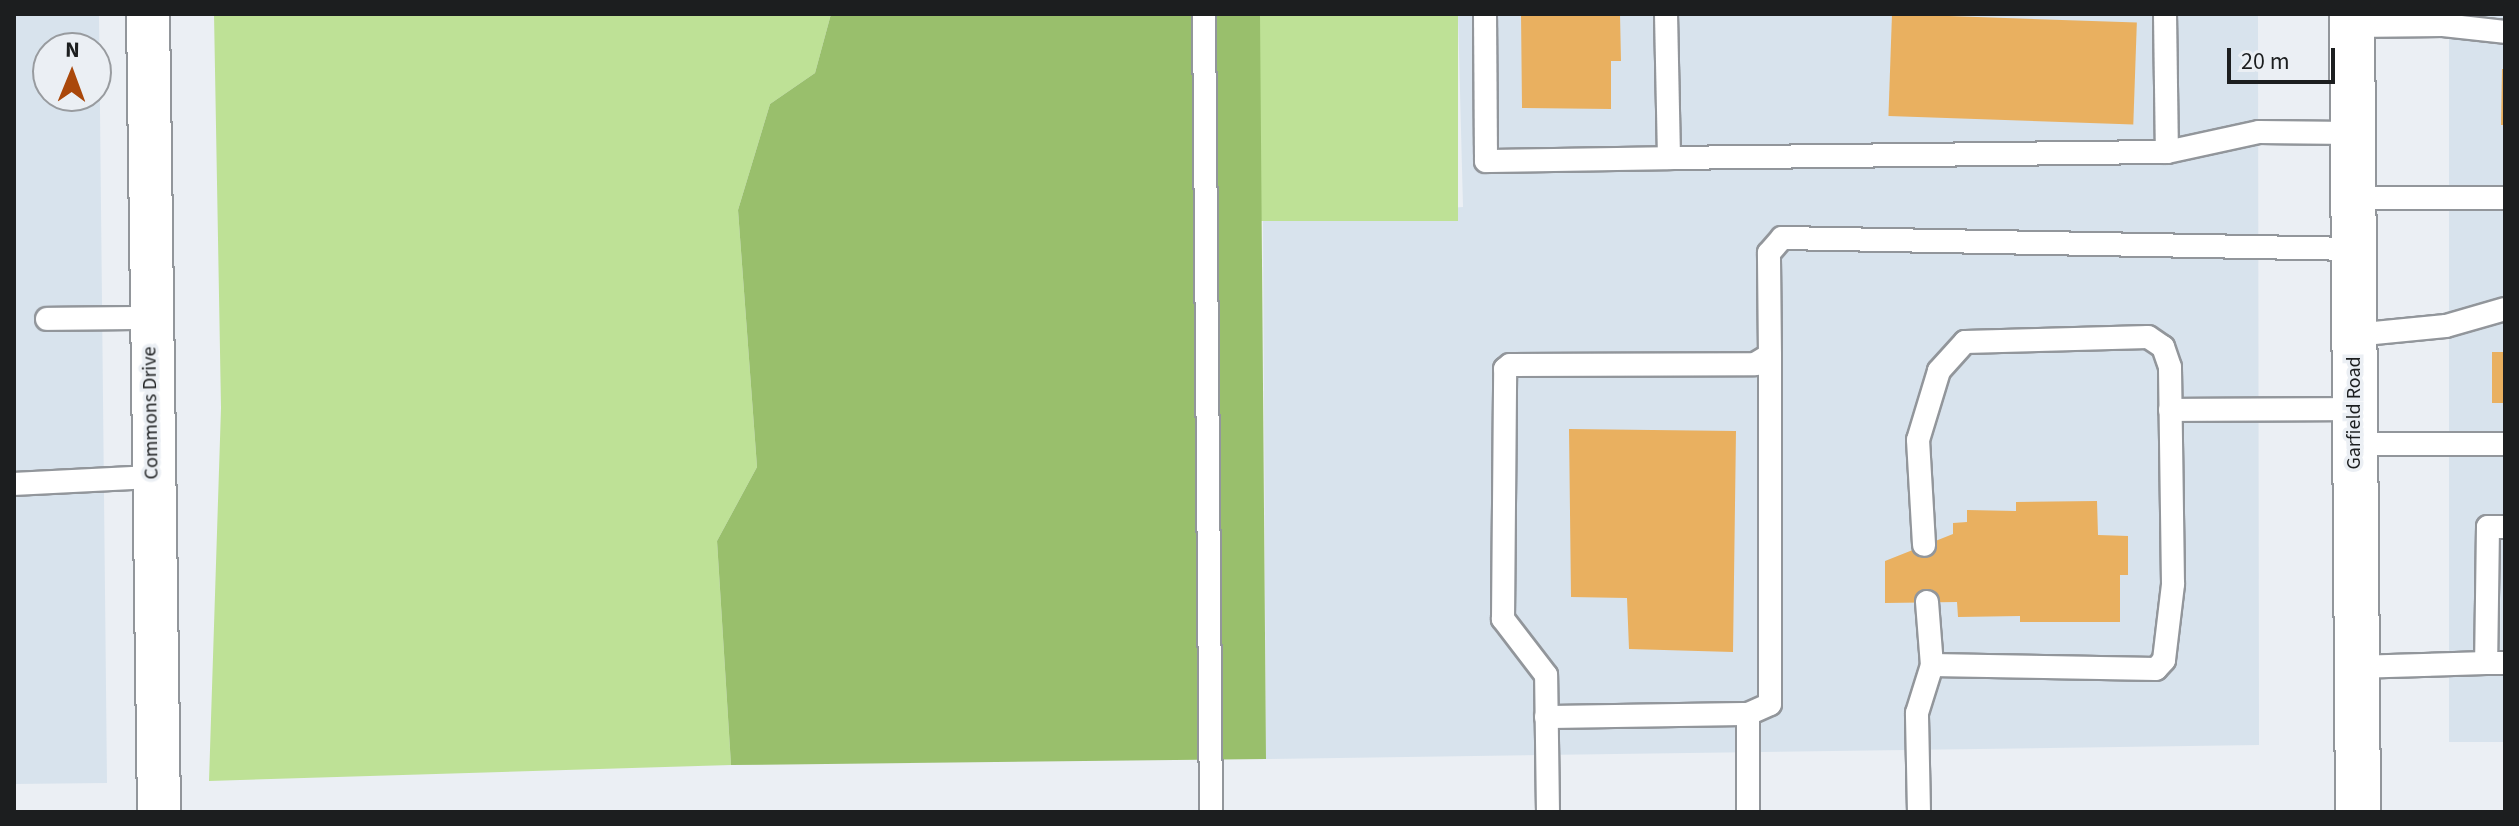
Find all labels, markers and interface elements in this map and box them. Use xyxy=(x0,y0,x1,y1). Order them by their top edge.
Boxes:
north arrow xyxy=(32,32,112,112)
scale bar xyxy=(2231,32,2339,82)
text: N xyxy=(65,34,80,66)
text: 20 m xyxy=(2241,44,2290,79)
street label: Commons Drive xyxy=(138,346,164,480)
street label: Garfield Road xyxy=(2342,356,2366,470)

